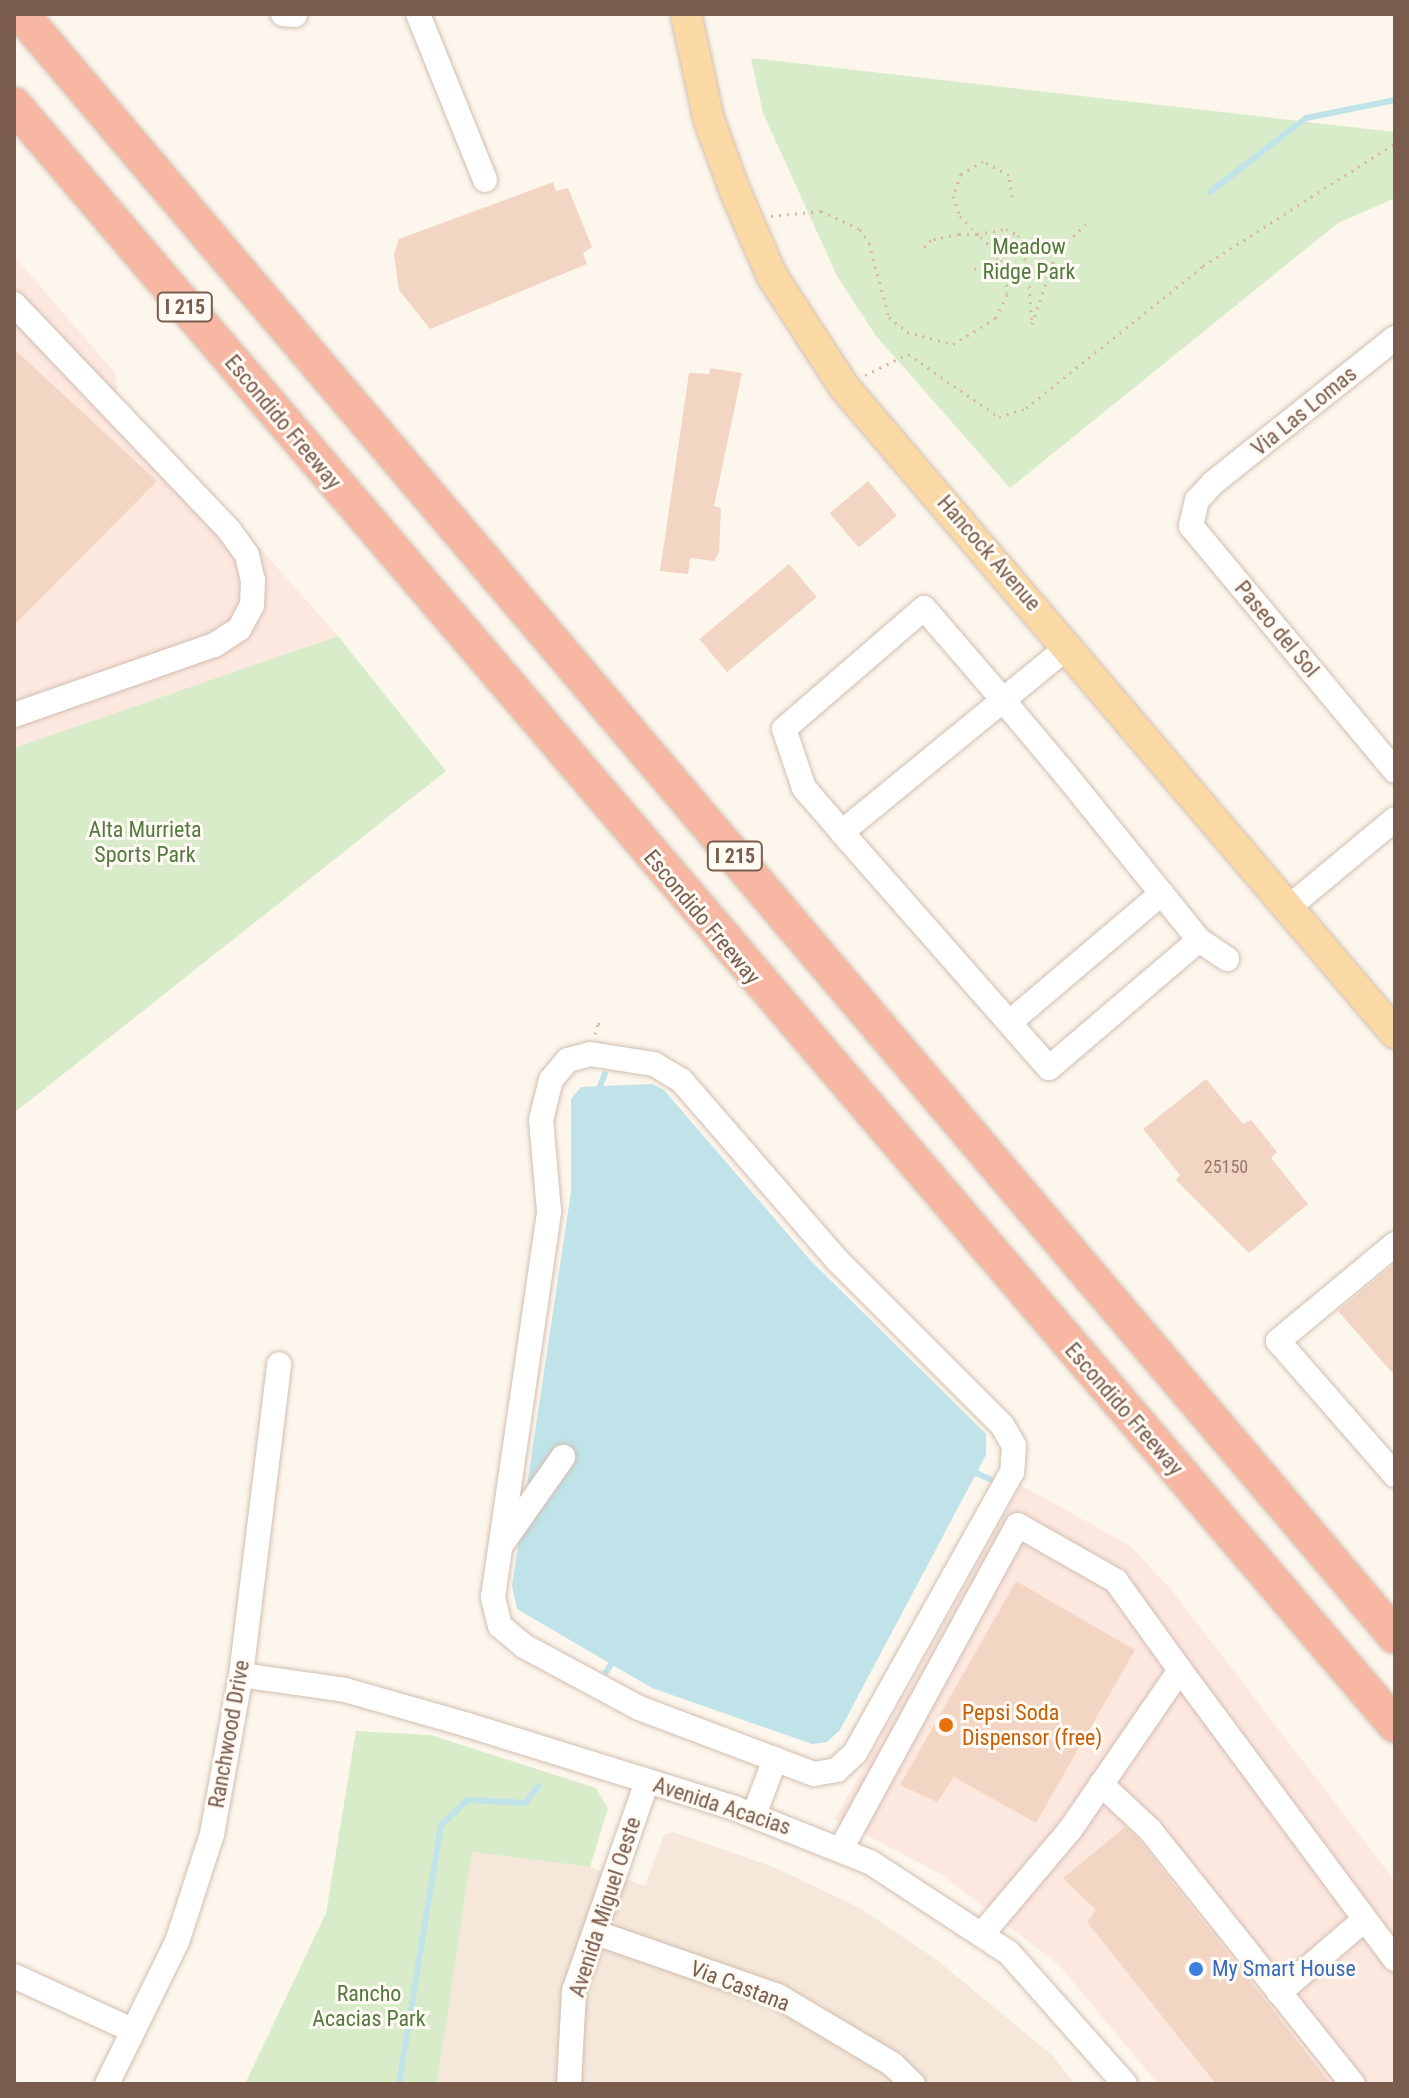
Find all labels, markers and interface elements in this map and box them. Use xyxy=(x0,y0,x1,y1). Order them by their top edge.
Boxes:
park label: Meadow Ridge Park xyxy=(982,233,1076,284)
road number: I 215 xyxy=(155,291,215,323)
street label: Escondido Freeway xyxy=(219,350,347,494)
street label: Via Las Lomas xyxy=(1246,361,1362,461)
street label: Hancock Avenue xyxy=(932,490,1046,616)
street label: Paseo del Sol xyxy=(1229,575,1325,683)
park label: Alta Murrieta Sports Park xyxy=(89,816,201,868)
road number: I 215 xyxy=(705,840,765,872)
street label: Escondido Freeway xyxy=(638,845,766,989)
house number: 25150 xyxy=(1204,1156,1248,1178)
street label: Escondido Freeway xyxy=(1059,1337,1189,1481)
street label: Ranchwood Drive xyxy=(203,1658,255,1810)
place label: Pepsi Soda Dispensor (free) xyxy=(962,1699,1102,1750)
marker: Pepsi Soda Dispensor (free) xyxy=(937,1716,955,1734)
street label: Avenida Acacias xyxy=(650,1771,794,1841)
street label: Avenida Miguel Oeste xyxy=(563,1814,647,2000)
street label: Via Castana xyxy=(687,1955,793,2017)
place label: My Smart House xyxy=(1212,1956,1356,1982)
marker: My Smart House xyxy=(1187,1960,1205,1978)
park label: Rancho Acacias Park xyxy=(312,1980,426,2032)

